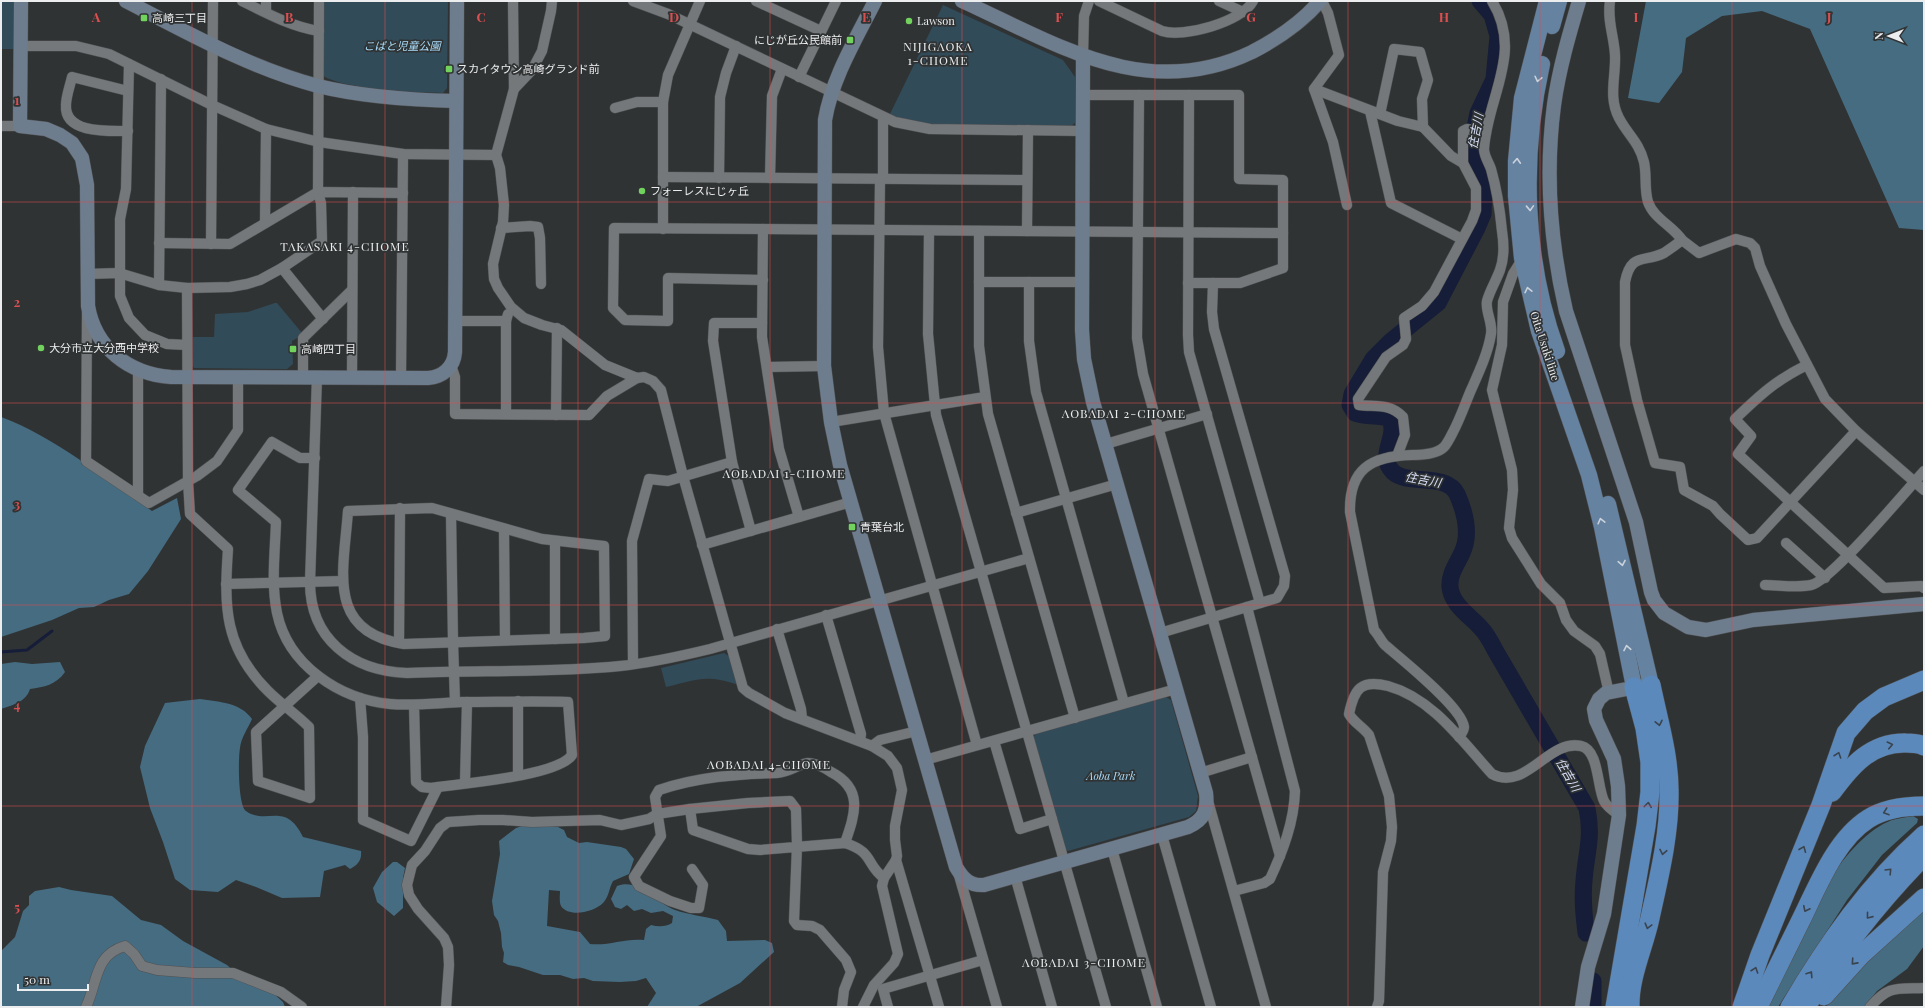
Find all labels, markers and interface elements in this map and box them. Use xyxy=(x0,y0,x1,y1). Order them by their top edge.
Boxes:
text: A xyxy=(91,8,101,25)
text: B xyxy=(285,8,294,25)
text: C xyxy=(476,8,486,25)
text: D xyxy=(669,8,679,25)
text: E xyxy=(862,8,870,25)
text: F xyxy=(1055,8,1063,25)
text: G xyxy=(1246,8,1256,25)
text: H xyxy=(1439,8,1449,25)
text: I xyxy=(1634,8,1639,25)
text: J xyxy=(1826,8,1832,25)
place label: 高崎三丁目 xyxy=(152,10,207,25)
marker: 高崎三丁目 xyxy=(139,13,149,23)
place label: Lawson xyxy=(917,13,955,28)
marker: Lawson xyxy=(904,16,914,26)
north arrow xyxy=(1869,16,1909,56)
place label: にじが丘公民館前 xyxy=(754,32,842,47)
text: N xyxy=(1871,32,1886,40)
marker: にじが丘公民館前 xyxy=(845,35,855,45)
park label: こばと児童公園 xyxy=(364,38,442,53)
district label: NIJIGAOKA 1-CHOME xyxy=(903,38,973,68)
place label: スカイタウン高崎グランド前 xyxy=(457,61,600,76)
marker: スカイタウン高崎グランド前 xyxy=(444,64,454,74)
one-way arrow xyxy=(1535,76,1543,82)
text: 1 xyxy=(15,91,20,108)
water label: 住吉川 xyxy=(1464,110,1487,150)
one-way arrow xyxy=(1512,158,1521,164)
place label: フォーレスにじヶ丘 xyxy=(650,183,749,198)
marker: フォーレスにじヶ丘 xyxy=(637,186,647,196)
one-way arrow xyxy=(1525,205,1534,211)
district label: TAKASAKI 4-CHOME xyxy=(280,238,410,254)
one-way arrow xyxy=(1525,287,1533,293)
text: 2 xyxy=(14,293,21,310)
street label: Oita Usuki line xyxy=(1527,309,1564,383)
place label: 大分市立大分西中学校 xyxy=(49,340,159,355)
place label: 高崎四丁目 xyxy=(301,341,356,356)
marker: 大分市立大分西中学校 xyxy=(36,343,46,353)
marker: 高崎四丁目 xyxy=(288,344,298,354)
district label: AOBADAI 2-CHOME xyxy=(1061,405,1186,421)
district label: AOBADAI 1-CHOME xyxy=(722,465,845,481)
water label: 住吉川 xyxy=(1404,468,1444,491)
text: 3 xyxy=(14,495,20,512)
one-way arrow xyxy=(1597,518,1605,524)
place label: 青葉台北 xyxy=(860,519,904,534)
marker: 青葉台北 xyxy=(847,522,857,532)
one-way arrow xyxy=(1617,560,1626,566)
one-way arrow xyxy=(1623,645,1631,651)
text: 4 xyxy=(14,696,21,713)
one-way arrow xyxy=(1655,720,1663,726)
one-way arrow xyxy=(1887,741,1894,749)
one-way arrow xyxy=(1834,752,1842,759)
water label: 住吉川 xyxy=(1553,755,1586,796)
district label: AOBADAI 4-CHOME xyxy=(706,756,831,772)
park label: Aoba Park xyxy=(1086,768,1136,783)
one-way arrow xyxy=(1643,801,1652,808)
one-way arrow xyxy=(1883,807,1890,816)
one-way arrow xyxy=(1799,846,1807,853)
one-way arrow xyxy=(1659,849,1667,855)
one-way arrow xyxy=(1884,868,1892,876)
text: 5 xyxy=(14,898,20,915)
one-way arrow xyxy=(1803,905,1811,912)
one-way arrow xyxy=(1867,911,1874,918)
one-way arrow xyxy=(1644,922,1653,929)
district label: AOBADAI 3-CHOME xyxy=(1021,954,1146,970)
one-way arrow xyxy=(1851,957,1859,965)
scale bar xyxy=(18,966,88,992)
one-way arrow xyxy=(1750,967,1759,974)
text: 50 m xyxy=(24,971,50,987)
one-way arrow xyxy=(1805,971,1812,978)

